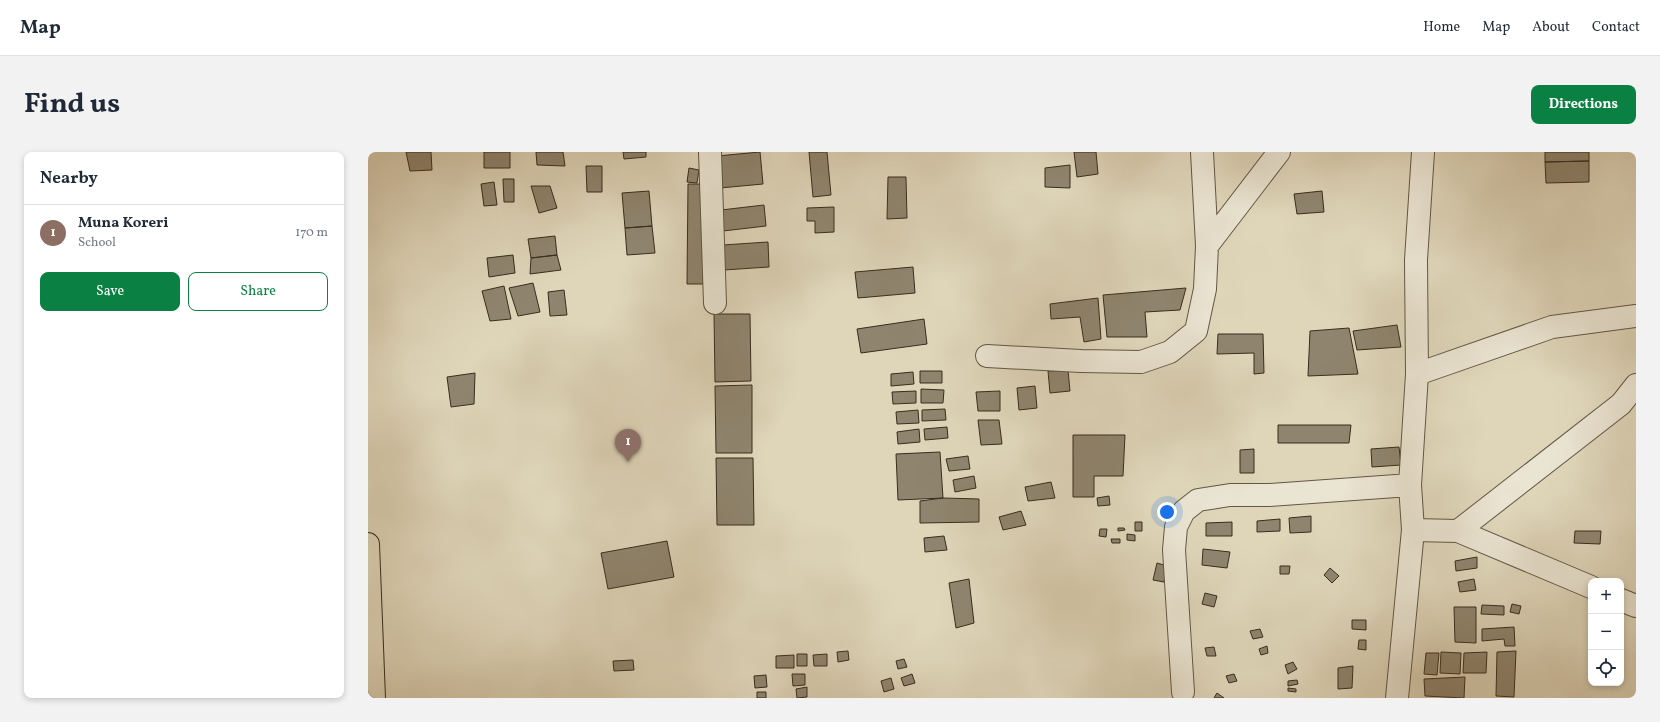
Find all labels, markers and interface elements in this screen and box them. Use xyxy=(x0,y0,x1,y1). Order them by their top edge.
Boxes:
text: Map xyxy=(20,15,61,41)
text: Home xyxy=(1423,18,1460,37)
text: Map xyxy=(1482,18,1510,37)
text: About xyxy=(1532,18,1570,37)
text: Contact xyxy=(1592,18,1640,37)
text: Find us xyxy=(24,85,120,124)
button: Directions xyxy=(1531,85,1636,124)
text: Nearby xyxy=(40,167,98,190)
text: Muna Koreri xyxy=(78,213,168,234)
text: 1 xyxy=(50,224,56,242)
text: 170 m xyxy=(295,224,328,242)
text: School xyxy=(78,234,116,252)
button: Save xyxy=(40,272,180,311)
button: Share xyxy=(188,272,328,311)
pin: 1 xyxy=(615,429,641,462)
your location xyxy=(1157,502,1177,522)
map controls xyxy=(1588,578,1624,686)
button: + xyxy=(1588,578,1624,614)
button: − xyxy=(1588,614,1624,650)
button: locate xyxy=(1588,650,1624,686)

